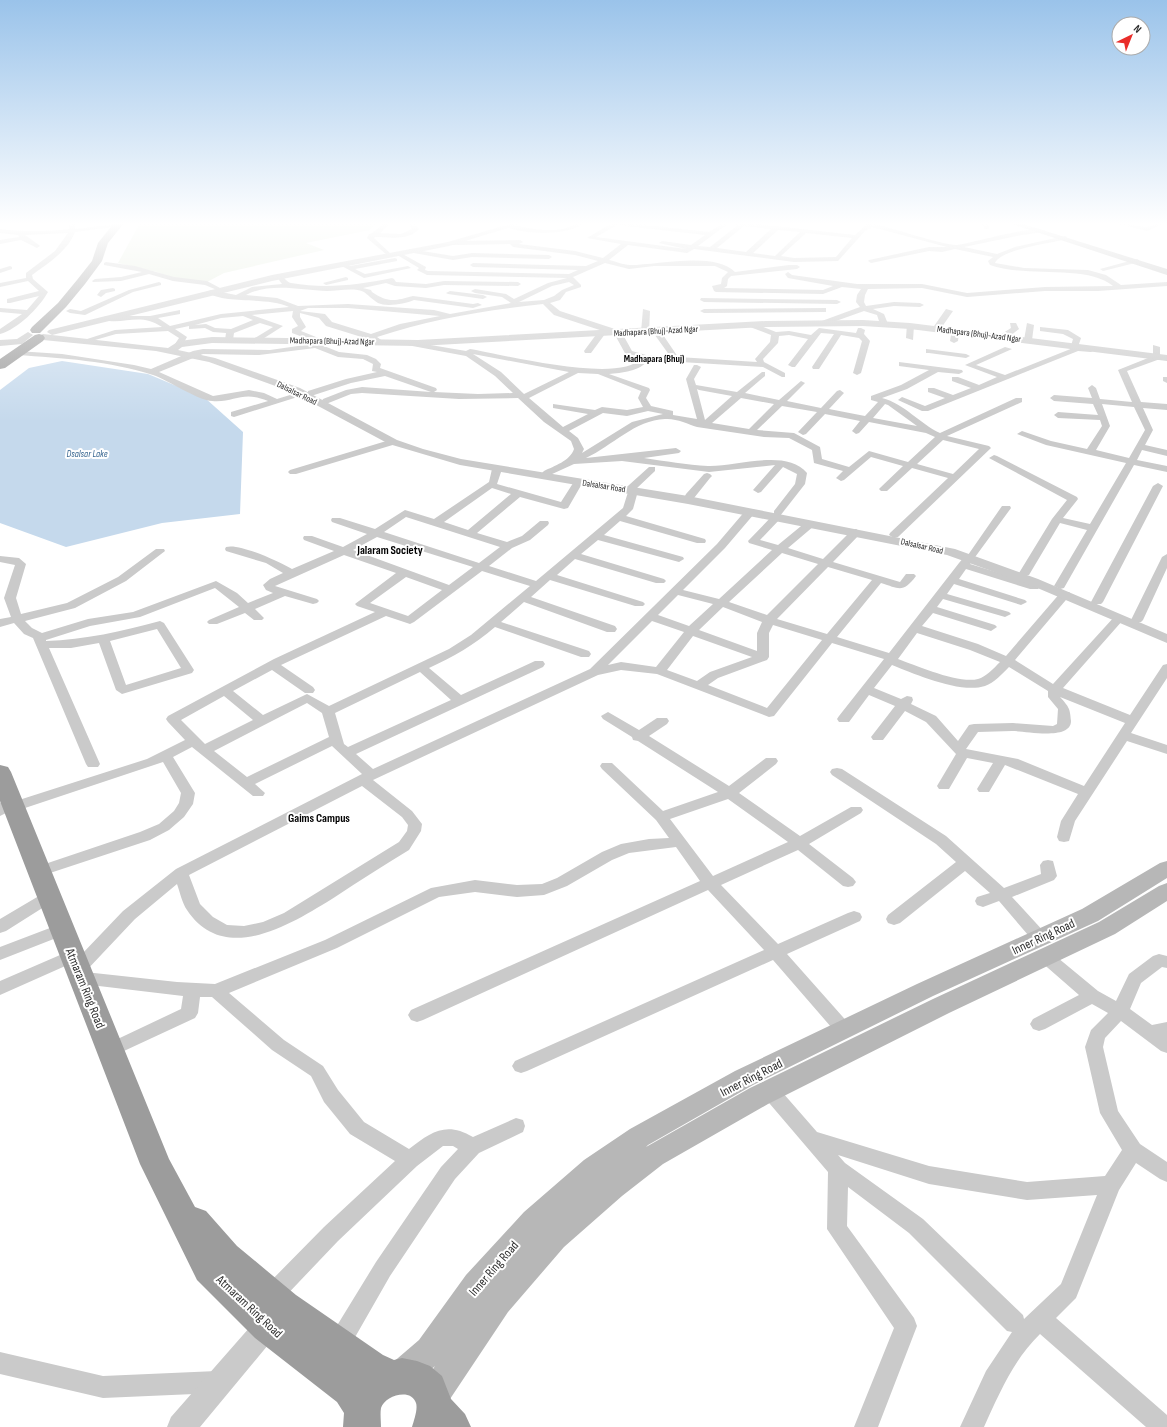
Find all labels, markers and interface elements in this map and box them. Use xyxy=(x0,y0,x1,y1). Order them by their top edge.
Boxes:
north arrow xyxy=(1111,16,1151,56)
text: N xyxy=(1131,22,1144,36)
street label: Madhapara (Bhuj)-Azad Ngar xyxy=(614,324,699,339)
street label: Madhapara (Bhuj)-Azad Ngar xyxy=(936,324,1022,345)
street label: Madhapara (Bhuj)-Azad Ngar xyxy=(290,335,375,348)
district label: Madhapara (Bhuj) xyxy=(624,353,684,365)
street label: Dalsalsar Road xyxy=(275,379,319,408)
water label: Dsalsar Lake xyxy=(66,448,108,460)
street label: Dalsalsar Road xyxy=(582,478,627,495)
street label: Dalsalsar Road xyxy=(899,536,945,557)
district label: Jalaram Society xyxy=(356,543,423,558)
district label: Gaims Campus xyxy=(288,811,350,826)
street label: Inner Ring Road xyxy=(1009,915,1077,958)
street label: Atmaram Ring Road xyxy=(61,945,108,1031)
street label: Inner Ring Road xyxy=(718,1055,785,1100)
street label: Inner Ring Road xyxy=(466,1238,522,1299)
street label: Atmaram Ring Road xyxy=(212,1271,286,1341)

